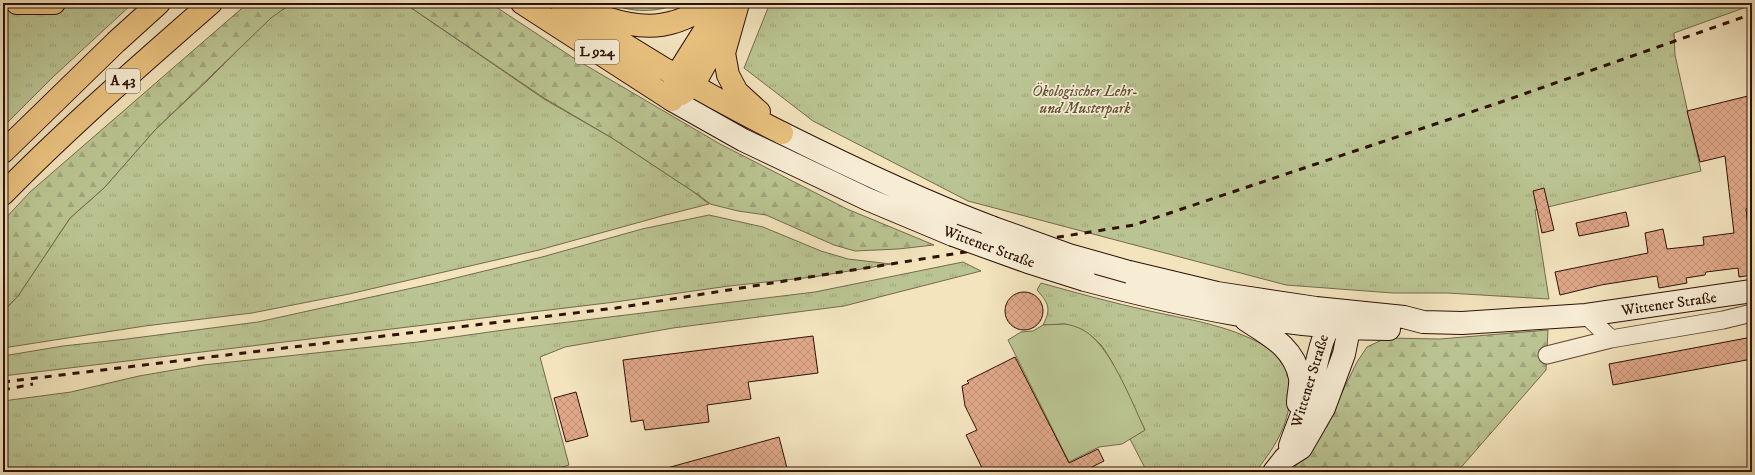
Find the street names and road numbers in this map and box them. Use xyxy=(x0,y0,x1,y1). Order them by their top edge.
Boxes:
road number: L 924 xyxy=(575,40,619,64)
road number: A 43 xyxy=(106,69,140,93)
street label: Wittener Straße xyxy=(940,221,1037,272)
street label: Wittener Straße xyxy=(1619,288,1718,320)
street label: Wittener Straße xyxy=(1287,332,1333,431)

